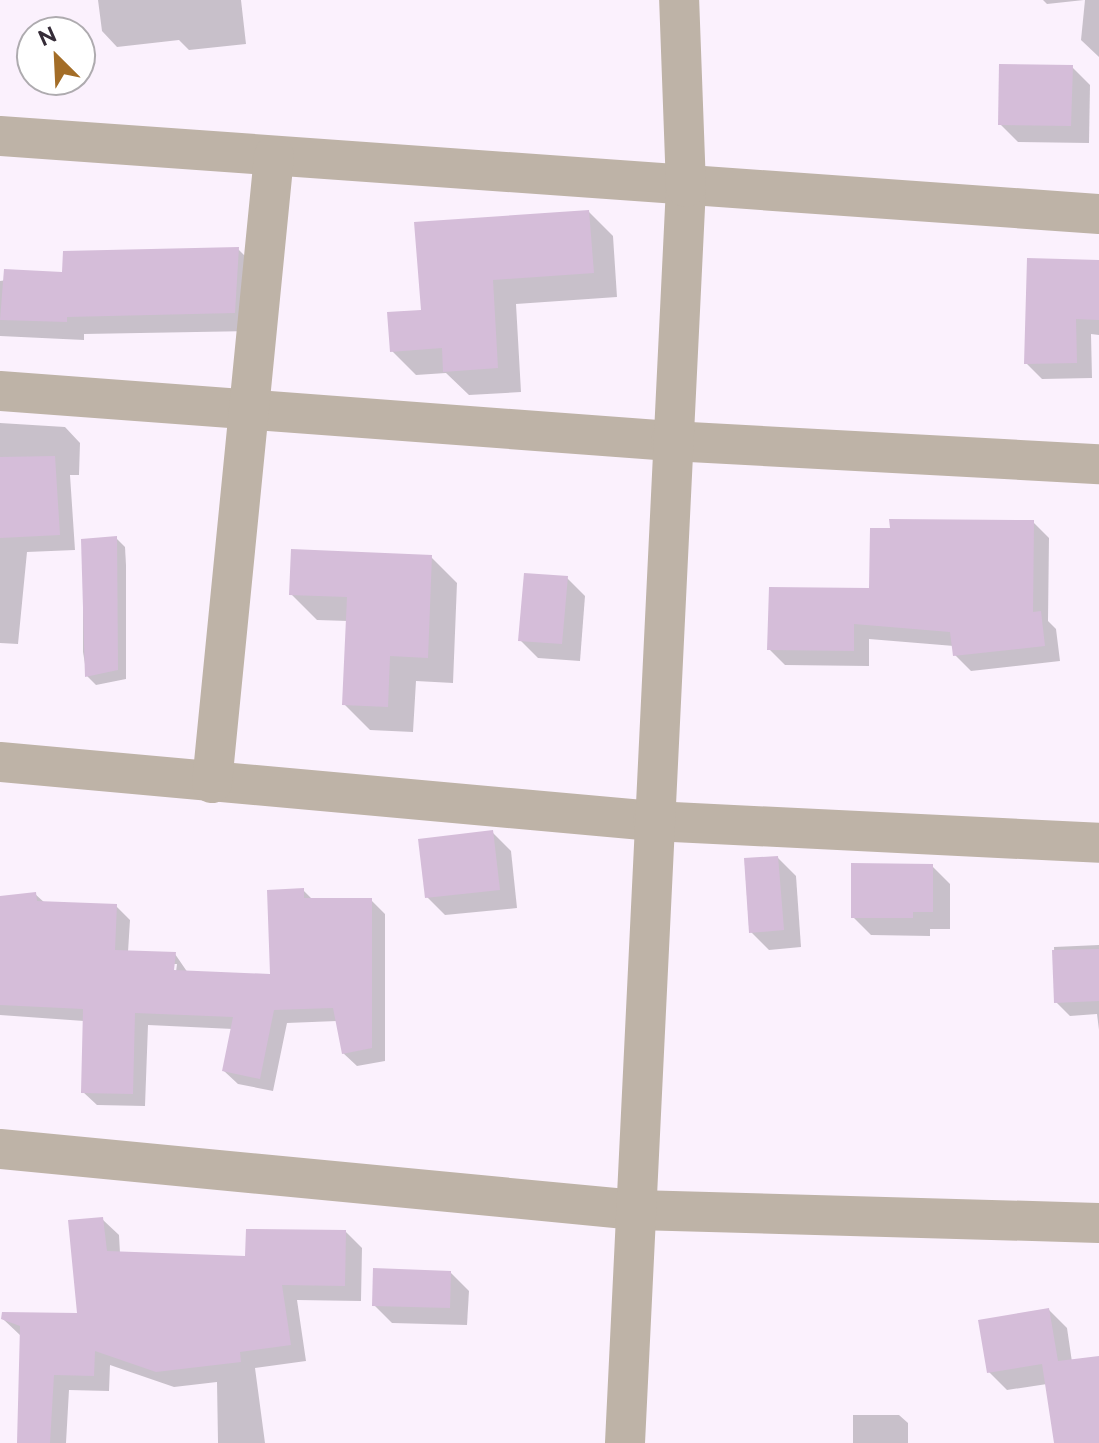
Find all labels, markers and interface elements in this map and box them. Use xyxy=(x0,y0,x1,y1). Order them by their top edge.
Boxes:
north arrow xyxy=(16,16,96,96)
text: N xyxy=(34,21,60,51)

